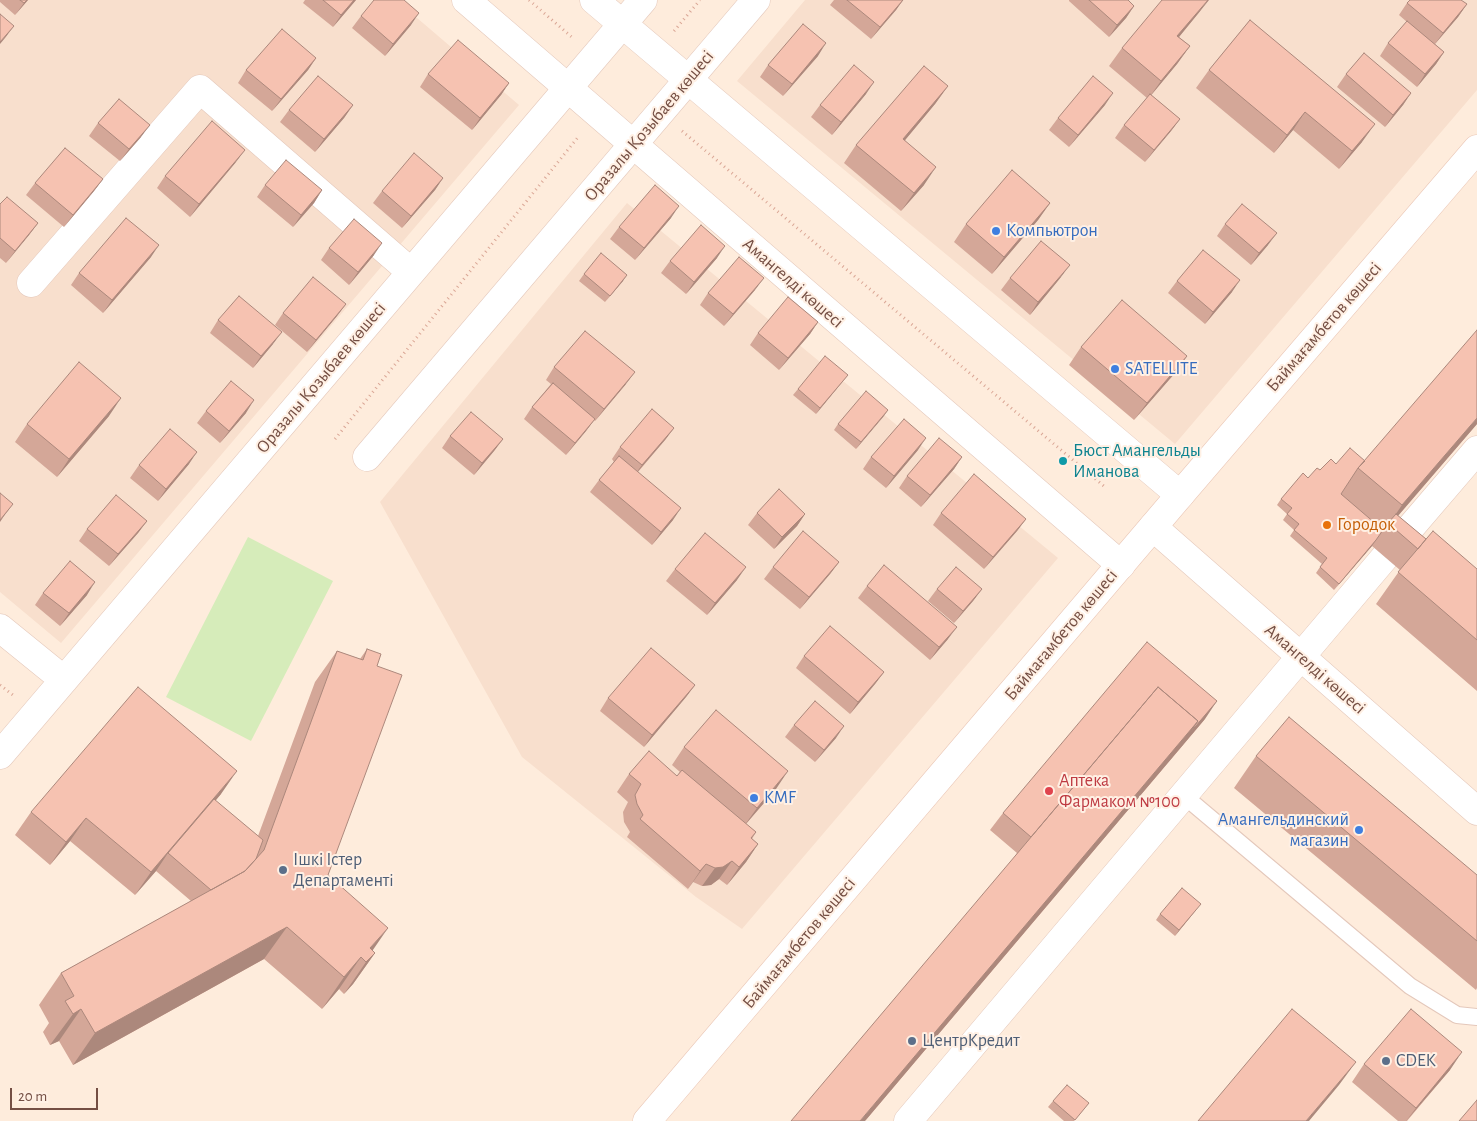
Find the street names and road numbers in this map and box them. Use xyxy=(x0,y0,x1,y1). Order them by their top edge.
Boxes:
street label: Оразалы Қозыбаев көшесі xyxy=(579,46,719,206)
street label: Амангелді көшесі xyxy=(738,233,848,333)
street label: Баймағамбетов көшесі xyxy=(1262,258,1386,396)
street label: Оразалы Қозыбаев көшесі xyxy=(251,298,391,458)
street label: Баймағамбетов көшесі xyxy=(1000,565,1122,705)
street label: Амангелді көшесі xyxy=(1260,619,1370,719)
street label: Баймағамбетов көшесі xyxy=(738,873,860,1013)

